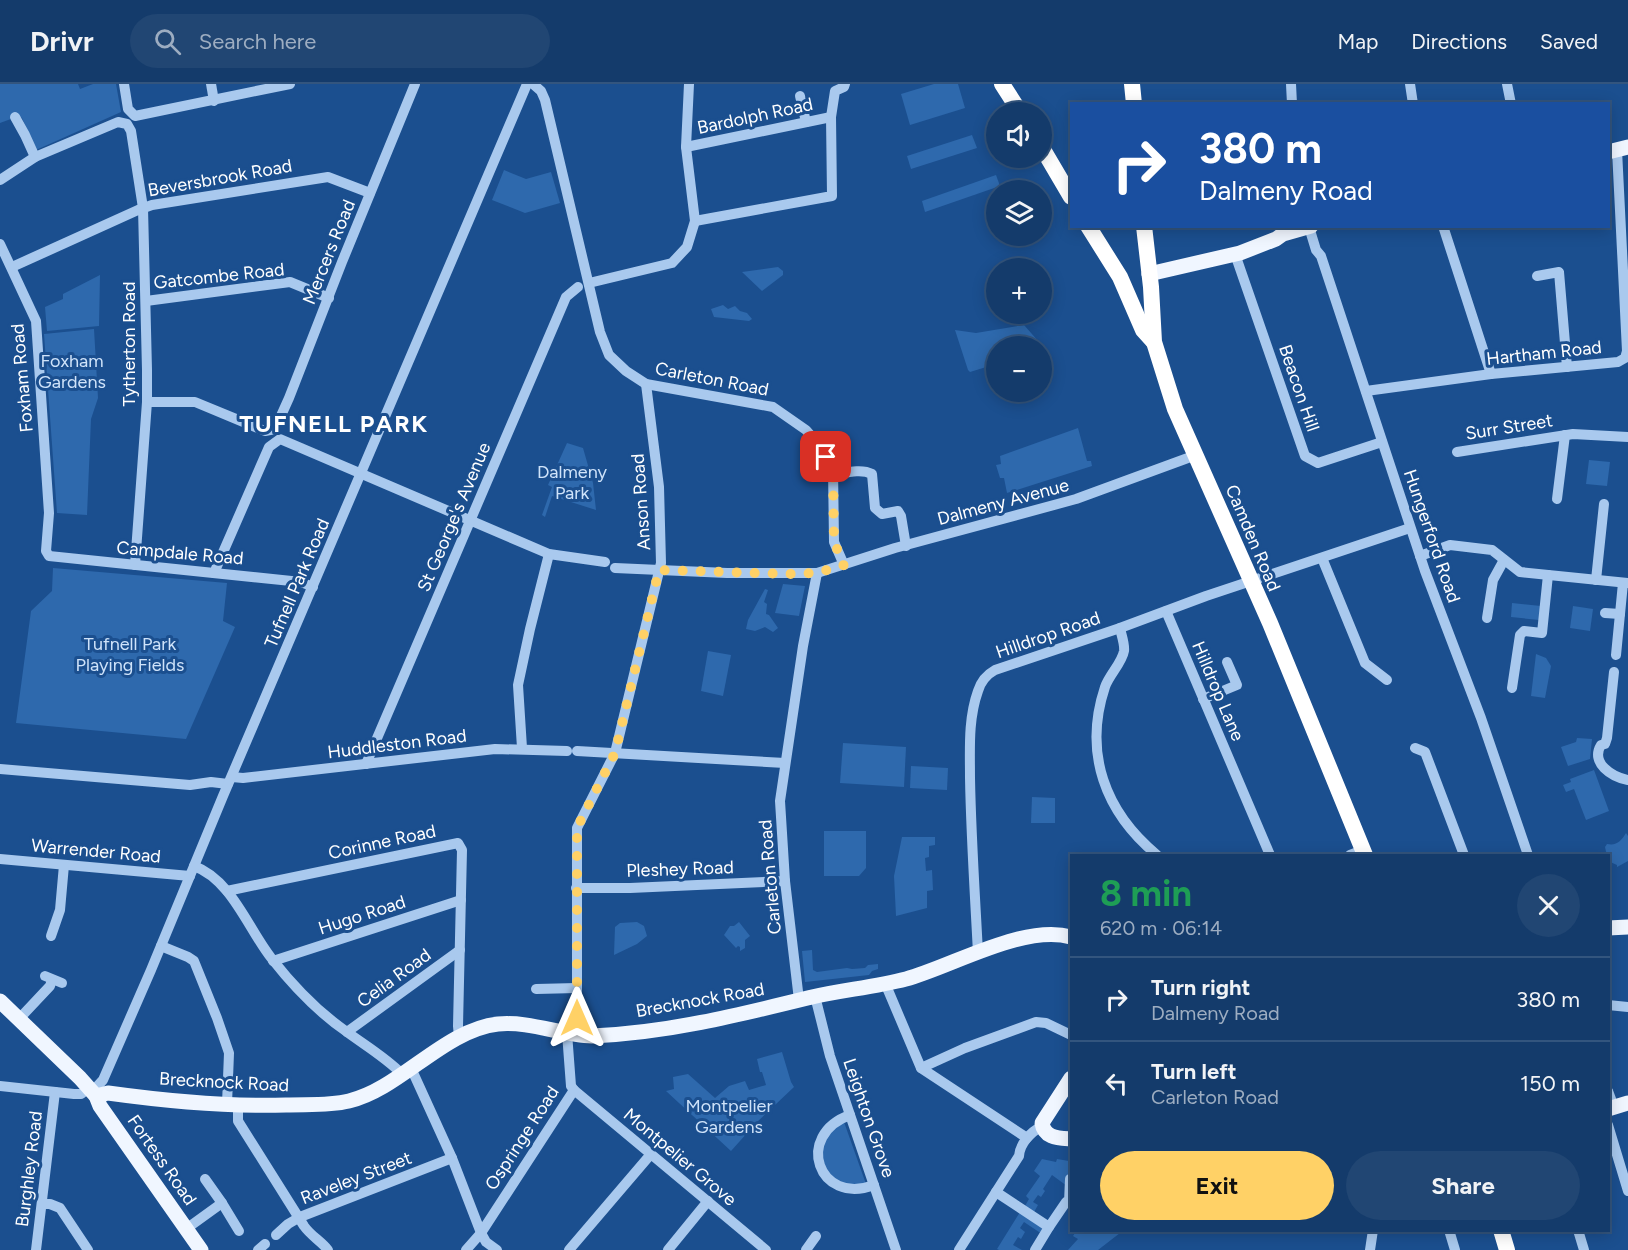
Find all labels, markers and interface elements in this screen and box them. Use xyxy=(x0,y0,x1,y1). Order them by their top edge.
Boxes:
search box xyxy=(130,14,550,68)
text: Drivr xyxy=(30,24,94,58)
icon: search xyxy=(151,25,184,58)
text: Search here xyxy=(199,28,316,55)
text: Map xyxy=(1337,29,1378,54)
text: Directions xyxy=(1411,29,1507,54)
text: Saved xyxy=(1540,29,1598,54)
street label: Bardolph Road xyxy=(695,93,815,139)
map controls xyxy=(986,102,1052,402)
button: sound xyxy=(986,102,1052,168)
text: 380 m xyxy=(1199,123,1322,174)
icon: right xyxy=(1100,126,1178,204)
street label: Beversbrook Road xyxy=(146,154,294,202)
text: Dalmeny Road xyxy=(1199,174,1373,207)
button: layers xyxy=(986,180,1052,246)
street label: Mercers Road xyxy=(298,196,360,308)
street label: Gatcombe Road xyxy=(153,258,285,294)
button: + xyxy=(986,258,1052,324)
street label: Tytherton Road xyxy=(118,281,140,407)
street label: Foxham Road xyxy=(6,323,38,433)
button: − xyxy=(986,336,1052,402)
street label: Hartham Road xyxy=(1485,336,1603,370)
street label: Beacon Hill xyxy=(1274,342,1324,434)
park label: Foxham Gardens xyxy=(38,350,106,393)
street label: Carleton Road xyxy=(653,357,771,401)
district label: TUFNELL PARK xyxy=(239,409,429,438)
street label: Surr Street xyxy=(1464,409,1554,445)
pin xyxy=(800,431,851,482)
street label: St George's Avenue xyxy=(413,439,495,595)
icon: arrive xyxy=(809,440,842,473)
street label: Anson Road xyxy=(627,453,655,551)
park label: Dalmeny Park xyxy=(537,461,608,504)
street label: Hungerford Road xyxy=(1399,466,1465,606)
street label: Dalmeny Avenue xyxy=(935,474,1071,530)
street label: Camden Road xyxy=(1221,481,1285,595)
street label: Tufnell Park Road xyxy=(260,515,334,651)
street label: Campdale Road xyxy=(116,536,244,570)
street label: Hilldrop Road xyxy=(993,607,1103,663)
park label: Tufnell Park Playing Fields xyxy=(76,633,184,676)
street label: Hilldrop Lane xyxy=(1187,638,1249,744)
street label: Huddleston Road xyxy=(326,725,468,763)
street label: Carleton Road xyxy=(754,819,786,935)
street label: Corinne Road xyxy=(326,820,438,864)
street label: Warrender Road xyxy=(30,834,162,868)
street label: Pleshey Road xyxy=(626,856,734,882)
text: 8 min xyxy=(1100,872,1192,915)
button: close xyxy=(1517,874,1580,937)
street label: Hugo Road xyxy=(316,891,408,939)
text: 620 m · 06:14 xyxy=(1100,916,1222,940)
street label: Celia Road xyxy=(353,944,435,1012)
text: Turn right xyxy=(1151,974,1250,1001)
street label: Brecknock Road xyxy=(634,978,766,1022)
icon: right xyxy=(1100,983,1133,1016)
position arrow xyxy=(545,986,609,1050)
text: 380 m xyxy=(1516,986,1580,1013)
text: Dalmeny Road xyxy=(1151,1001,1280,1025)
street label: Leighton Grove xyxy=(838,1056,900,1181)
text: Turn left xyxy=(1151,1058,1237,1085)
icon: left xyxy=(1100,1067,1133,1100)
street label: Brecknock Road xyxy=(158,1068,290,1096)
text: 150 m xyxy=(1520,1070,1580,1097)
street label: Ospringe Road xyxy=(480,1082,564,1194)
text: Carleton Road xyxy=(1151,1085,1279,1109)
park label: Montpelier Gardens xyxy=(685,1095,773,1138)
street label: Montpelier Grove xyxy=(619,1103,741,1211)
street label: Burghley Road xyxy=(11,1110,47,1228)
street label: Fortess Road xyxy=(123,1111,201,1209)
street label: Raveley Street xyxy=(297,1147,415,1209)
button: Exit xyxy=(1100,1151,1334,1220)
button: Share xyxy=(1346,1151,1580,1220)

